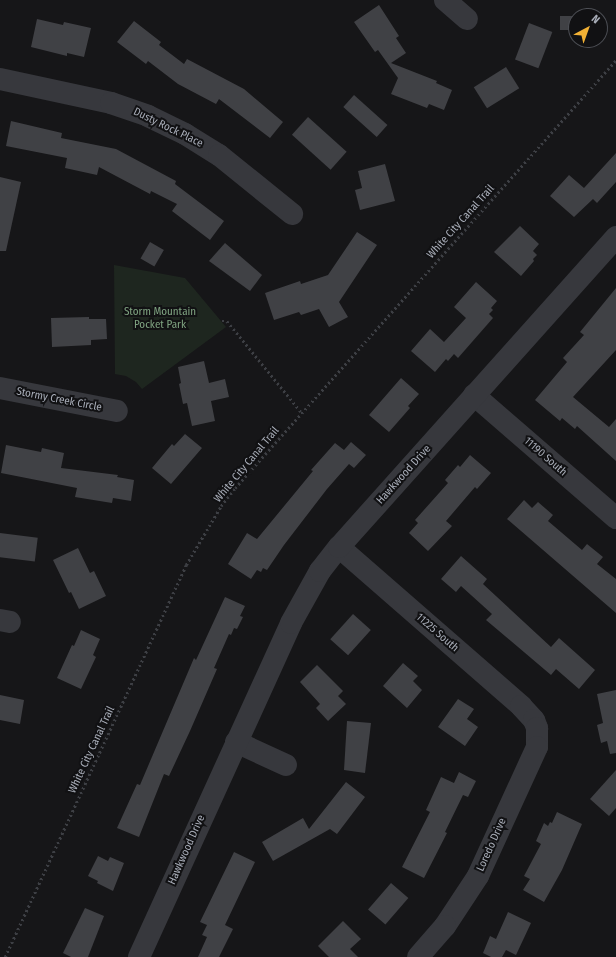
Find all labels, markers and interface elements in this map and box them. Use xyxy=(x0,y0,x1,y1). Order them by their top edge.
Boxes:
north arrow xyxy=(568,8,608,48)
text: N xyxy=(589,12,602,26)
street label: Dusty Rock Place xyxy=(131,105,205,151)
street label: White City Canal Trail xyxy=(425,182,497,262)
park label: Storm Mountain Pocket Park xyxy=(124,306,196,332)
street label: Stormy Creek Circle xyxy=(15,385,103,415)
street label: White City Canal Trail xyxy=(212,425,282,505)
street label: 11190 South xyxy=(521,435,569,479)
street label: Hawkwood Drive xyxy=(374,443,434,507)
street label: 11225 South xyxy=(413,611,461,655)
street label: White City Canal Trail xyxy=(66,704,118,796)
street label: Hawkwood Drive xyxy=(166,813,208,887)
street label: Loredo Drive xyxy=(474,816,510,874)

